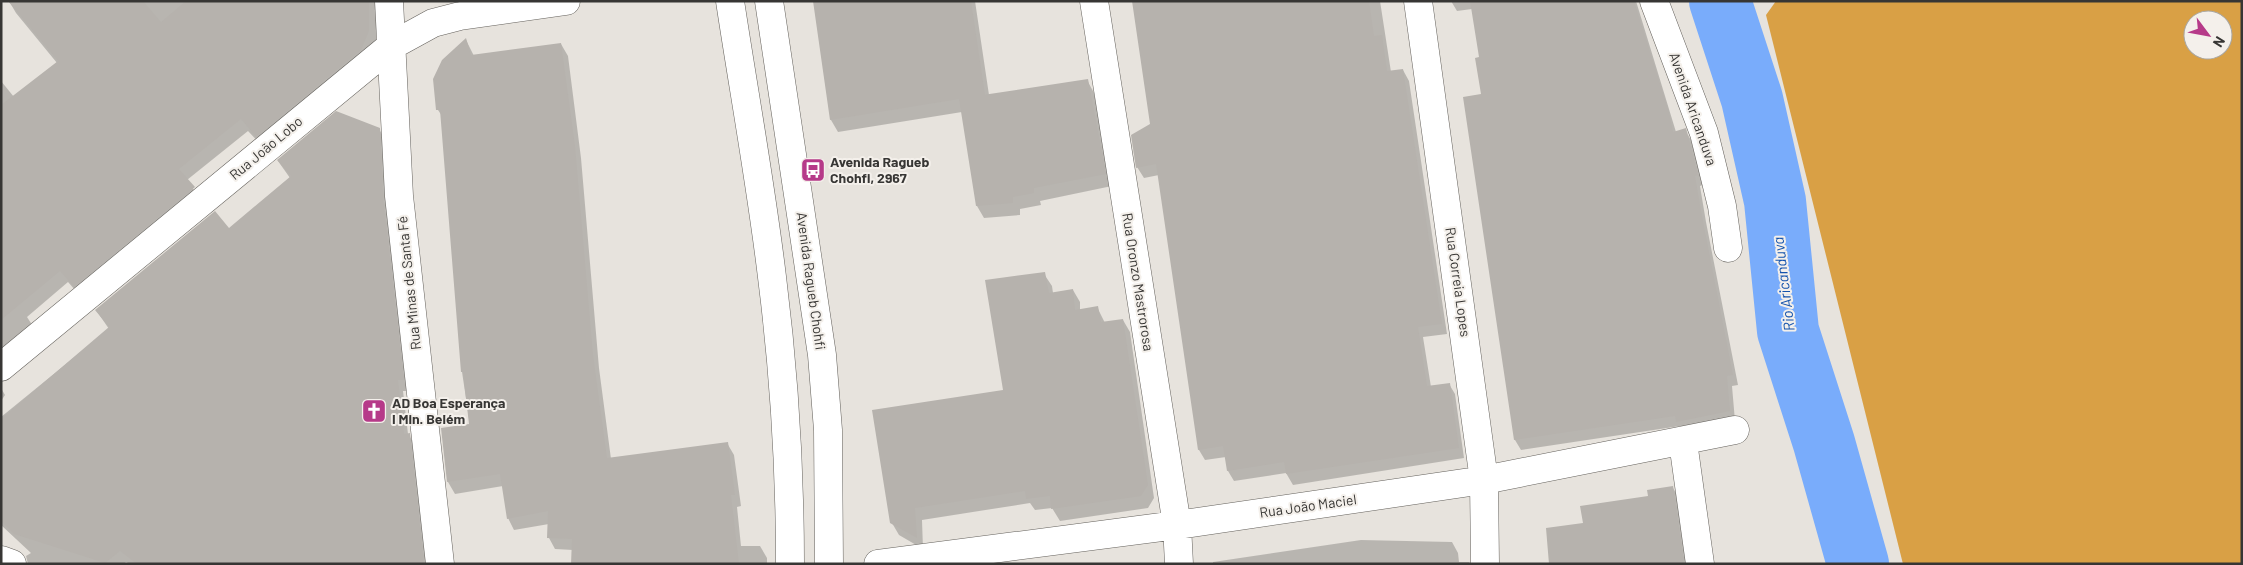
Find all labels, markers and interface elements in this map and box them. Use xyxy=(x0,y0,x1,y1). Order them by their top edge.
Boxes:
north arrow xyxy=(2183,10,2233,60)
text: N xyxy=(2210,34,2229,51)
street label: Avenida Aricanduva xyxy=(1666,50,1721,168)
street label: Rua João Lobo xyxy=(226,112,306,183)
place label: Avenida Ragueb Chohfi, 2967 xyxy=(830,153,930,186)
bus stop icon: Avenida Ragueb Chohfi, 2967 xyxy=(800,157,826,183)
street label: Avenida Ragueb Chohfi xyxy=(793,211,830,351)
street label: Rua Oronzo Mastrorosa xyxy=(1119,212,1158,352)
street label: Rua Minas de Santa Fé xyxy=(393,215,424,351)
street label: Rua Correia Lopes xyxy=(1442,226,1475,338)
water label: Rio Aricanduva xyxy=(1768,236,1798,332)
place label: AD Boa Esperança I Min. Belém xyxy=(392,394,505,427)
church icon: AD Boa Esperança I Min. Belém xyxy=(361,398,387,424)
street label: Rua João Maciel xyxy=(1258,490,1358,521)

